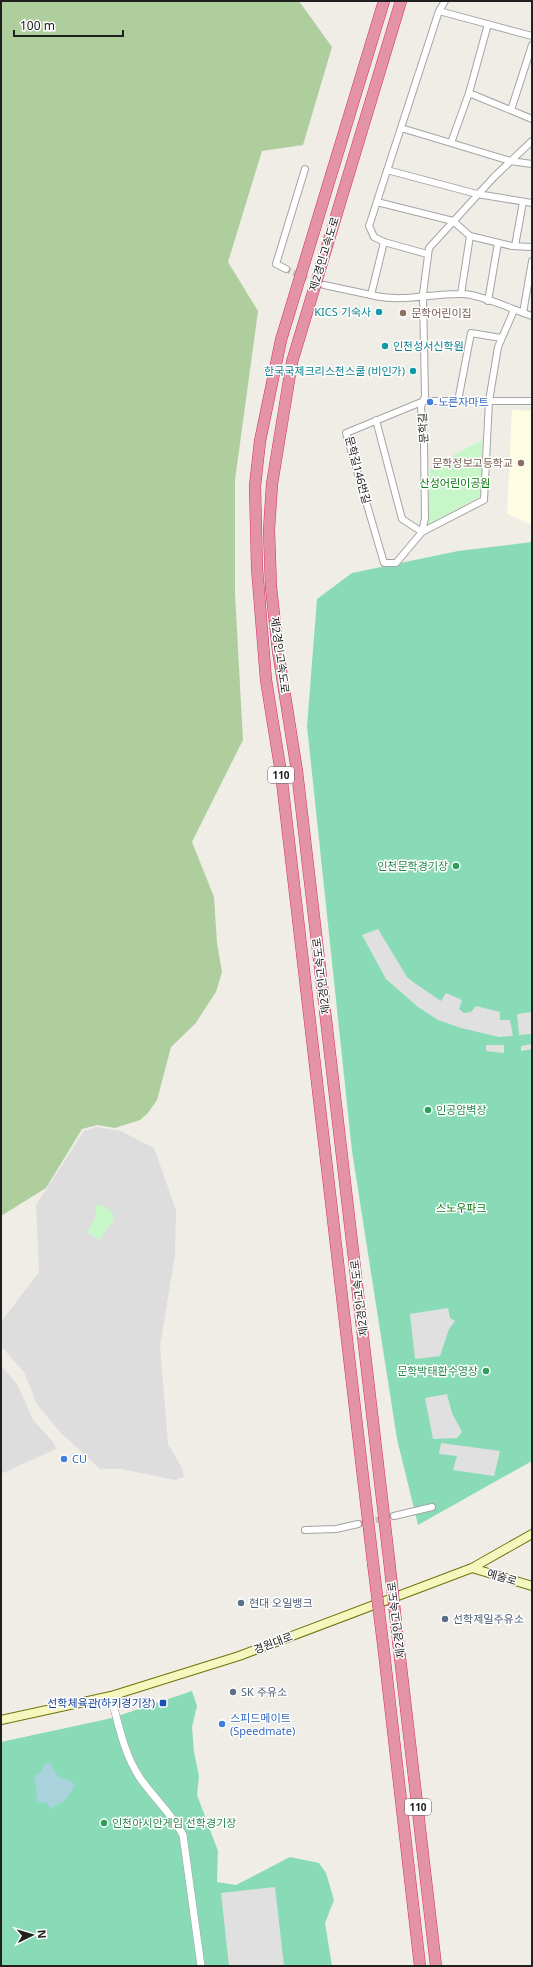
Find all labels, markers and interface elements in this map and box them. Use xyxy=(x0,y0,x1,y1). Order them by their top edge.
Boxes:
scale bar xyxy=(14,12,123,38)
text: 100 m xyxy=(20,17,55,34)
street label: 제2경인고속도로 xyxy=(305,215,342,293)
place label: KICS 기숙사 xyxy=(314,304,371,319)
place label: 문학어린이집 xyxy=(411,305,472,320)
marker: KICS 기숙사 xyxy=(374,307,384,317)
marker: 문학어린이집 xyxy=(398,308,408,318)
place label: 인천성서신학원 xyxy=(393,338,464,353)
marker: 인천성서신학원 xyxy=(380,341,390,351)
place label: 한국국제크리스천스쿨 (비인가) xyxy=(264,363,405,378)
marker: 한국국제크리스천스쿨 (비인가) xyxy=(408,366,418,376)
place label: 노른자마트 xyxy=(438,394,489,409)
marker: 노른자마트 xyxy=(425,397,435,407)
street label: 문학길 xyxy=(414,412,431,444)
street label: 문학길146번길 xyxy=(342,434,375,505)
place label: 문학정보고등학교 xyxy=(432,455,513,470)
marker: 문학정보고등학교 xyxy=(516,458,526,468)
park label: 산성어린이공원 xyxy=(420,475,490,490)
street label: 제2경인고속도로 xyxy=(268,616,293,694)
road number: 110 xyxy=(268,767,294,783)
place label: 인천문학경기장 xyxy=(377,858,448,873)
marker: 인천문학경기장 xyxy=(451,861,461,871)
street label: 제2경인고속도로 xyxy=(308,937,333,1015)
place label: 인공암벽장 xyxy=(436,1102,487,1117)
marker: 인공암벽장 xyxy=(423,1105,433,1115)
park label: 스노우파크 xyxy=(436,1200,486,1215)
street label: 제2경인고속도로 xyxy=(346,1259,371,1337)
place label: 문학박태환수영장 xyxy=(397,1363,478,1378)
marker: 문학박태환수영장 xyxy=(481,1366,491,1376)
place label: CU xyxy=(72,1451,87,1466)
marker: CU xyxy=(59,1454,69,1464)
street label: 예술로 xyxy=(485,1565,519,1588)
street label: 제2경인고속도로 xyxy=(383,1581,408,1659)
place label: 현대 오일뱅크 xyxy=(249,1595,313,1610)
marker: 현대 오일뱅크 xyxy=(236,1598,246,1608)
place label: 선학제일주유소 xyxy=(453,1611,524,1626)
marker: 선학제일주유소 xyxy=(440,1614,450,1624)
street label: 경원대로 xyxy=(251,1628,294,1657)
place label: SK 주유소 xyxy=(241,1684,287,1699)
marker: SK 주유소 xyxy=(228,1687,238,1697)
place label: 선학체육관(하키경기장) xyxy=(47,1695,155,1710)
marker: 선학체육관(하키경기장) xyxy=(158,1698,168,1708)
place label: 스피드메이트 (Speedmate) xyxy=(230,1710,295,1738)
marker: 스피드메이트 (Speedmate) xyxy=(217,1719,227,1729)
road number: 110 xyxy=(405,1799,431,1815)
place label: 인천아시안게임 선학경기장 xyxy=(112,1815,236,1830)
marker: 인천아시안게임 선학경기장 xyxy=(99,1818,109,1828)
north arrow xyxy=(12,1915,52,1955)
text: N xyxy=(35,1929,50,1939)

